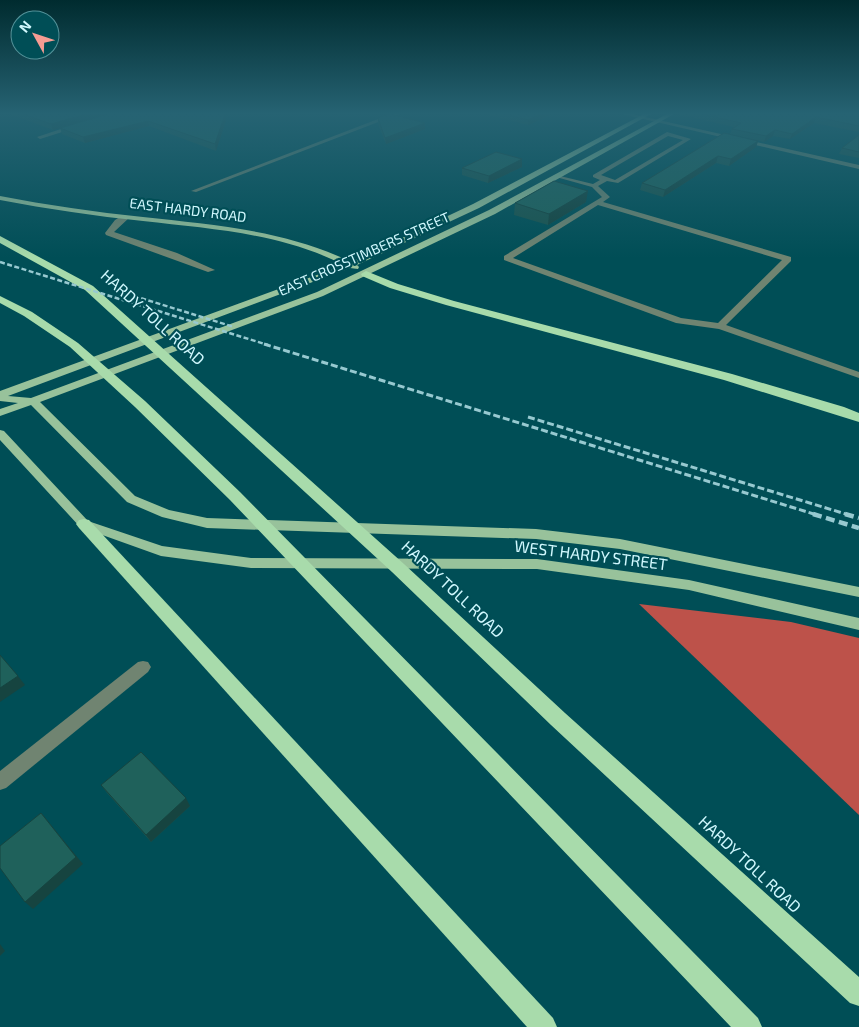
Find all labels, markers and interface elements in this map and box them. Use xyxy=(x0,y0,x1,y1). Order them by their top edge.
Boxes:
north arrow xyxy=(10,10,60,60)
text: N xyxy=(15,17,34,36)
street label: EAST HARDY ROAD xyxy=(129,194,248,225)
street label: EAST CROSSTIMBERS STREET xyxy=(276,208,452,299)
street label: HARDY TOLL ROAD xyxy=(97,265,209,368)
street label: HARDY TOLL ROAD xyxy=(398,536,509,641)
street label: WEST HARDY STREET xyxy=(513,536,669,573)
street label: HARDY TOLL ROAD xyxy=(695,811,806,916)

